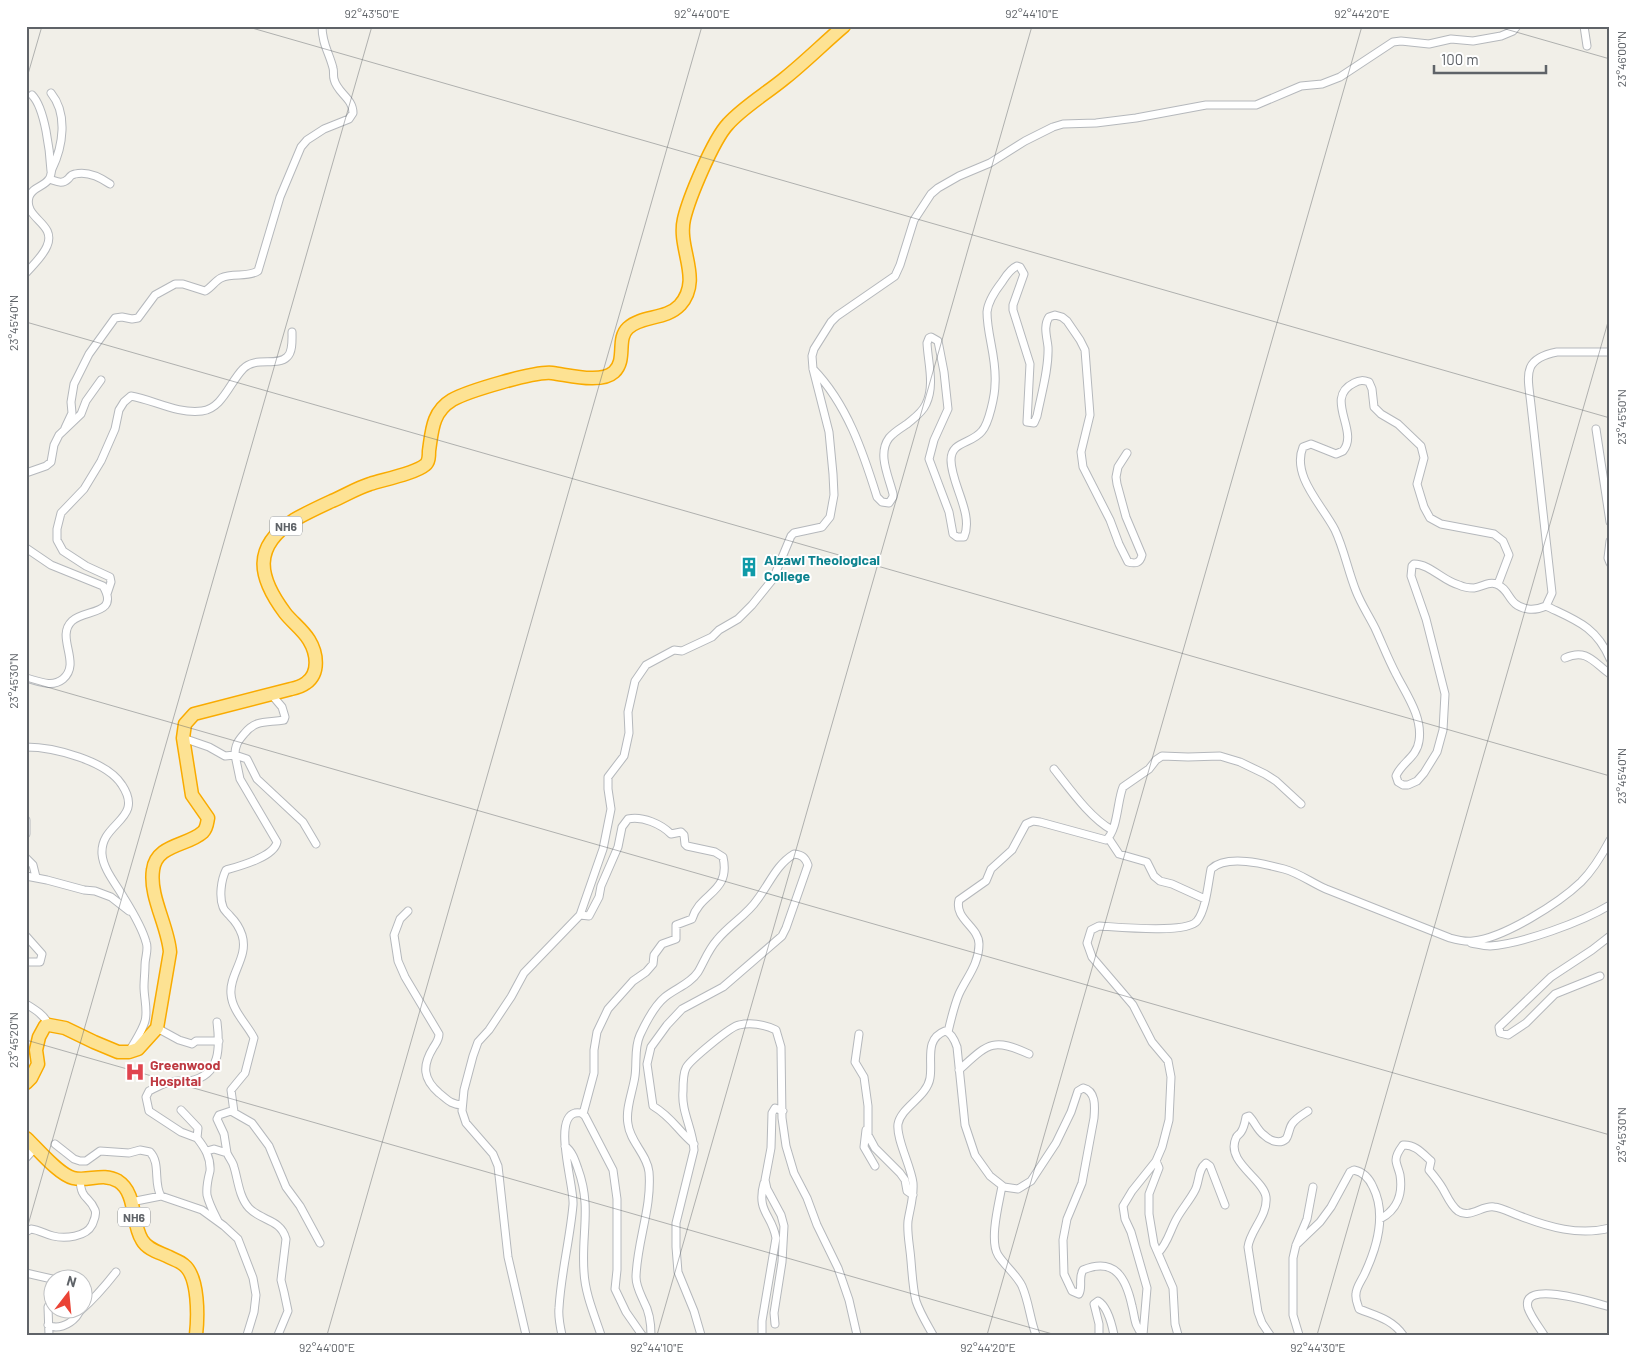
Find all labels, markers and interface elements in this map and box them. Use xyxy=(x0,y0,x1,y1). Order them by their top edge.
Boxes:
text: 92°43'50"E xyxy=(345,6,400,20)
text: 92°44'00"E xyxy=(674,6,730,20)
text: 92°44'10"E xyxy=(1005,6,1059,20)
text: 92°44'20"E xyxy=(1334,6,1390,20)
text: 23°46'00"N xyxy=(1614,31,1628,87)
scale bar xyxy=(1434,42,1546,74)
text: 100 m xyxy=(1441,50,1479,68)
text: 23°45'40"N xyxy=(6,295,20,351)
text: 23°45'50"N xyxy=(1614,389,1628,445)
road number: NH6 xyxy=(270,516,302,536)
place label: Aizawl Theological College xyxy=(764,551,880,584)
building icon: Aizawl Theological College xyxy=(738,556,760,578)
text: 23°45'30"N xyxy=(6,653,20,709)
text: 23°45'40"N xyxy=(1614,748,1628,804)
text: 23°45'20"N xyxy=(6,1012,20,1068)
place label: Greenwood Hospital xyxy=(150,1056,220,1089)
hospital icon: Greenwood Hospital xyxy=(124,1061,146,1083)
text: 23°45'30"N xyxy=(1614,1107,1628,1163)
road number: NH6 xyxy=(118,1208,150,1226)
north arrow xyxy=(42,1268,92,1318)
text: N xyxy=(65,1272,79,1290)
text: 92°44'00"E xyxy=(299,1340,355,1354)
text: 92°44'10"E xyxy=(630,1340,684,1354)
text: 92°44'20"E xyxy=(960,1340,1016,1354)
text: 92°44'30"E xyxy=(1290,1340,1346,1354)

